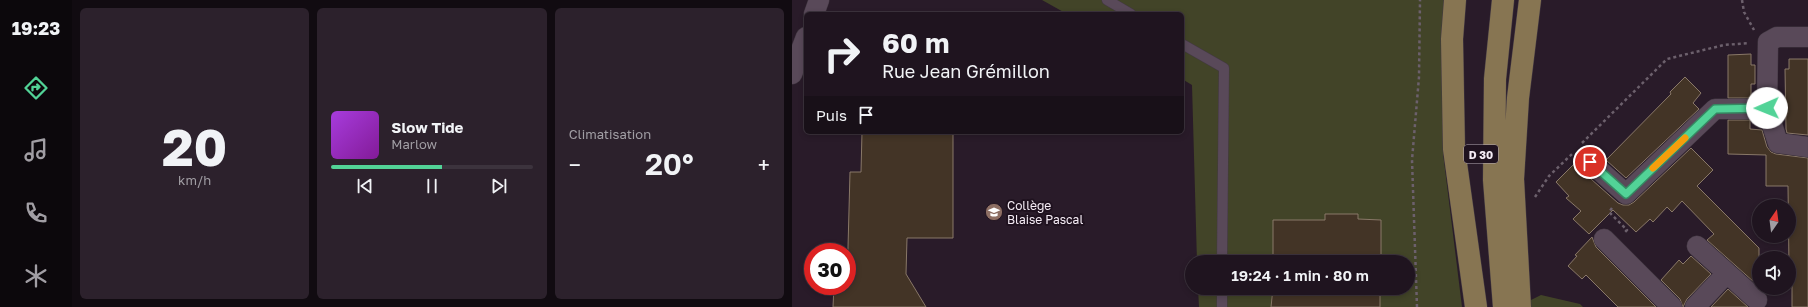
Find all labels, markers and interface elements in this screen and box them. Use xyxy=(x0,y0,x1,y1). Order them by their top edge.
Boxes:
text: 19:23 xyxy=(12,17,60,39)
text: 60 m xyxy=(882,26,949,59)
icon: right xyxy=(816,28,868,80)
text: Rue Jean Grémillon xyxy=(882,60,1050,82)
icon: directions xyxy=(22,74,50,102)
position arrow xyxy=(1746,87,1788,129)
icon: arrive xyxy=(855,104,877,126)
text: Puis xyxy=(816,106,847,124)
text: 20 xyxy=(162,115,227,177)
text: Slow Tide xyxy=(391,118,463,136)
text: Climatisation xyxy=(569,126,651,142)
icon: music xyxy=(22,136,50,164)
text: Marlow xyxy=(391,136,437,152)
road number: D 30 xyxy=(1464,145,1498,163)
pin xyxy=(1573,145,1607,179)
text: 20° xyxy=(645,146,694,182)
text: − xyxy=(569,151,581,178)
text: + xyxy=(758,151,770,178)
icon: arrive xyxy=(1579,151,1601,173)
text: km/h xyxy=(178,172,211,188)
icon: previous xyxy=(354,175,376,197)
icon: pause xyxy=(421,175,443,197)
icon: next xyxy=(488,175,510,197)
place label: Collège Blaise Pascal xyxy=(1007,198,1083,227)
icon: phone xyxy=(22,199,50,227)
north arrow xyxy=(1752,199,1796,243)
map controls xyxy=(1752,199,1796,295)
school or university icon: Collège Blaise Pascal xyxy=(984,202,1004,222)
speed limit sign: 30 xyxy=(804,243,856,295)
button: sound xyxy=(1752,251,1796,295)
icon: climate xyxy=(22,262,50,290)
text: 19:24 · 1 min · 80 m xyxy=(1231,266,1369,284)

